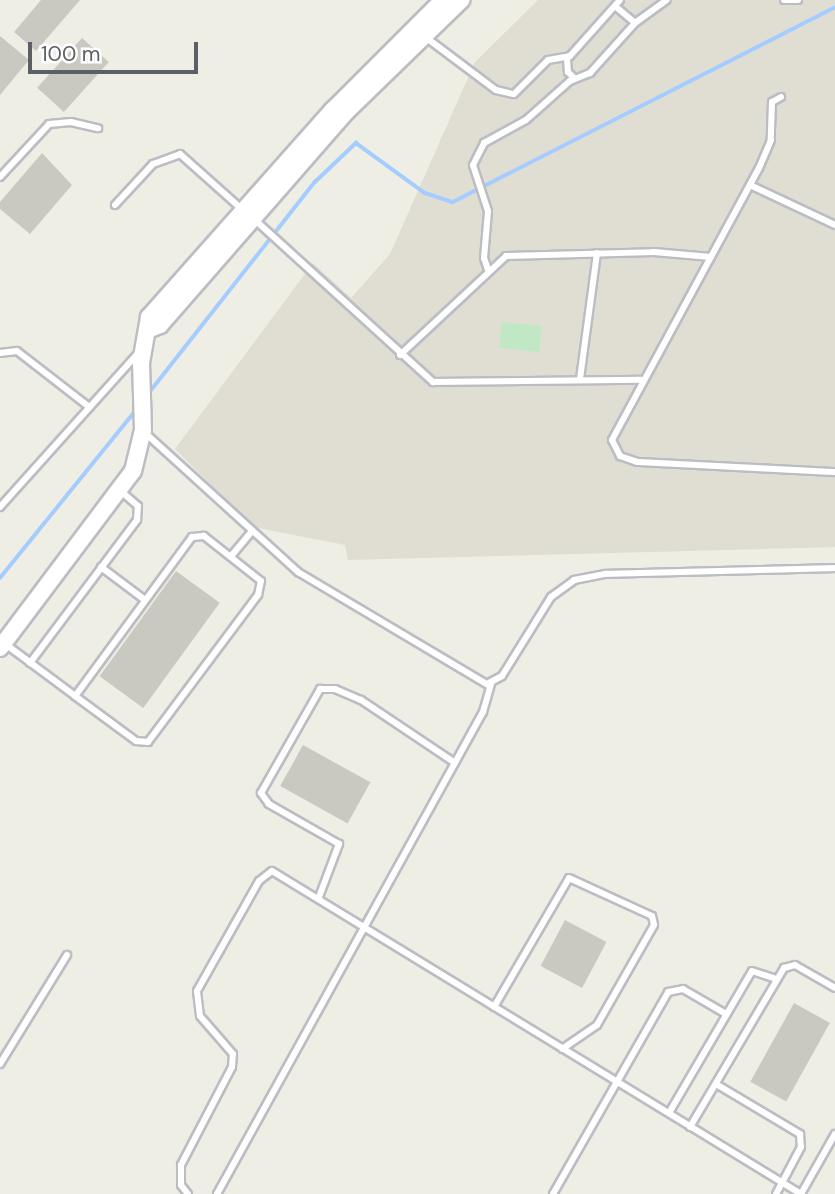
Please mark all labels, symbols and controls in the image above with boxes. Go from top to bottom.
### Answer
scale bar [32,28,201,72]
text: 100 m [41,40,101,68]

